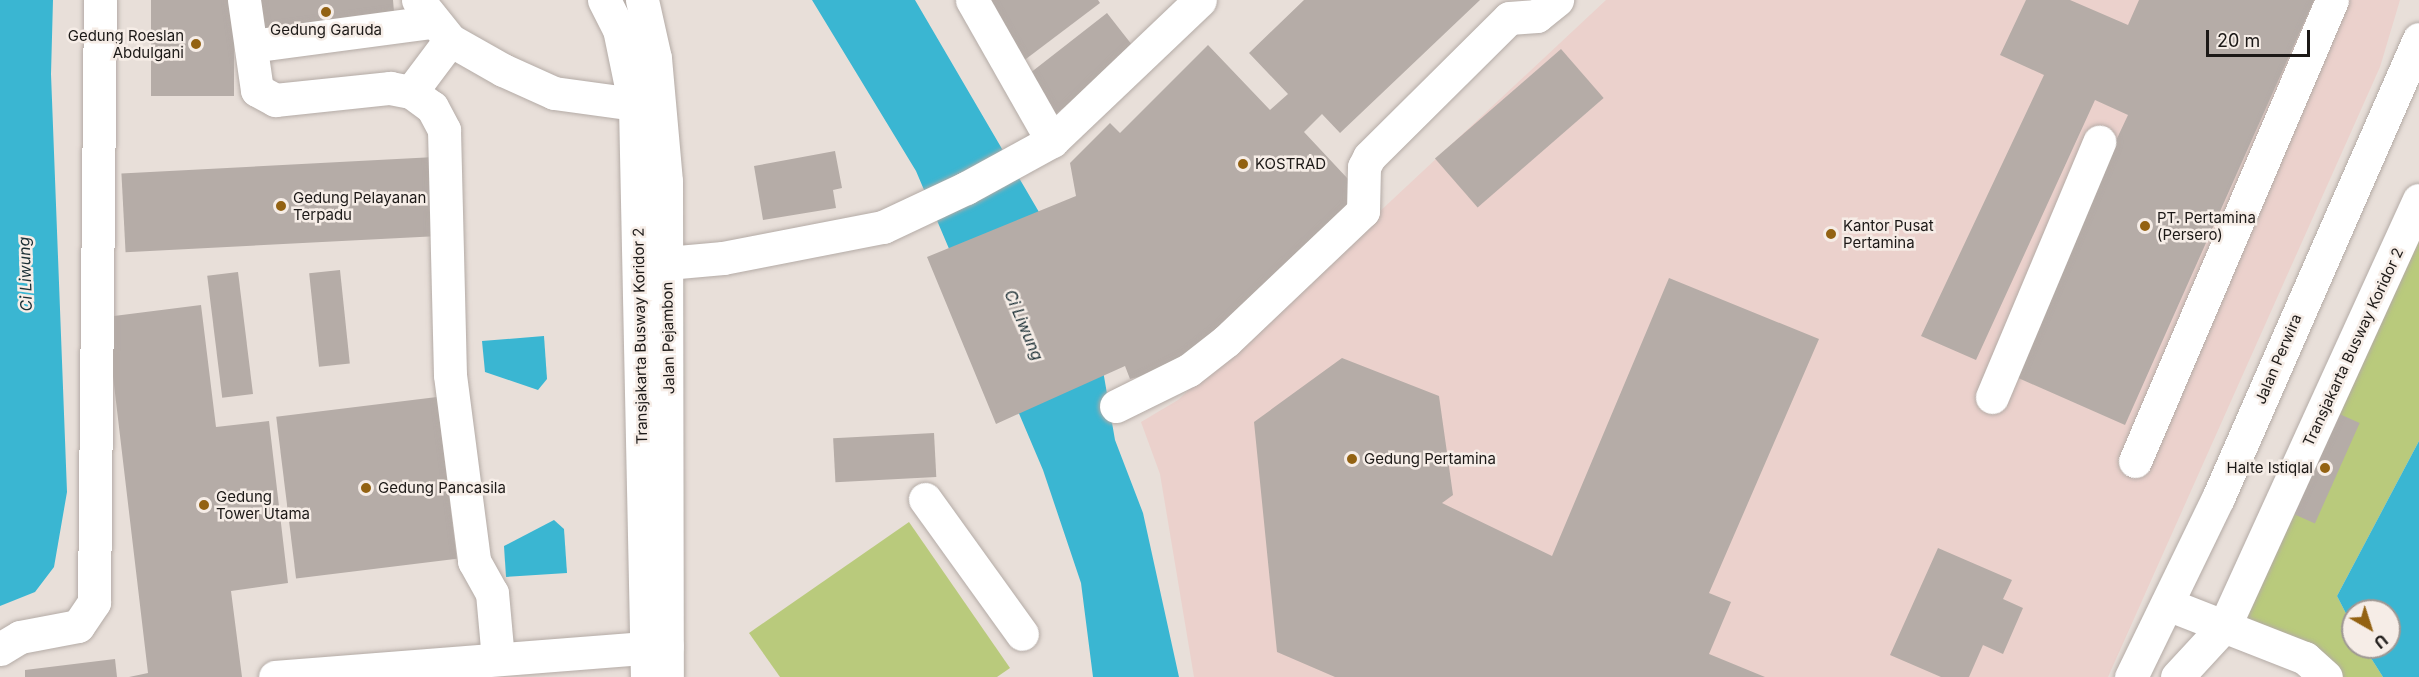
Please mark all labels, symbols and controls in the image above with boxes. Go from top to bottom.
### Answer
marker: Gedung Garuda [319,5,333,19]
scale bar [2209,18,2312,56]
place label: Gedung Garuda [270,21,382,39]
place label: Gedung Roeslan Abdulgani [68,26,184,61]
text: 20 m [2217,30,2260,51]
marker: Gedung Roeslan Abdulgani [189,37,203,51]
place label: KOSTRAD [1255,155,1326,173]
marker: KOSTRAD [1236,157,1250,171]
place label: Gedung Pelayanan Terpadu [293,188,426,223]
marker: Gedung Pelayanan Terpadu [274,199,288,213]
place label: PT. Pertamina (Persero) [2157,208,2256,243]
place label: Kantor Pusat Pertamina [1843,216,1934,251]
marker: PT. Pertamina (Persero) [2138,219,2152,233]
street label: Transjakarta Busway Koridor 2 [629,227,651,445]
marker: Kantor Pusat Pertamina [1824,227,1838,241]
water label: Ci Liwung [14,236,36,312]
street label: Transjakarta Busway Koridor 2 [2299,245,2407,449]
street label: Jalan Pejambon [658,282,678,394]
water label: Ci Liwung [1001,287,1047,363]
street label: Jalan Perwira [2251,311,2305,407]
place label: Gedung Pertamina [1364,450,1496,468]
marker: Gedung Pertamina [1345,452,1359,466]
place label: Halte Istiqlal [2226,459,2313,477]
marker: Halte Istiqlal [2318,461,2332,475]
place label: Gedung Pancasila [378,479,506,497]
marker: Gedung Pancasila [359,481,373,495]
place label: Gedung Tower Utama [216,487,310,522]
marker: Gedung Tower Utama [197,498,211,512]
north arrow [2341,599,2401,659]
text: U [2370,630,2392,653]

